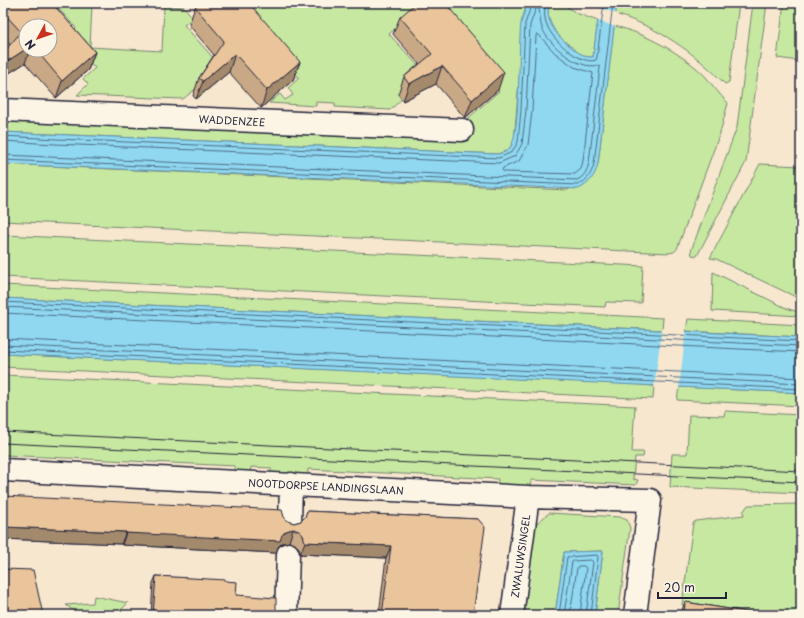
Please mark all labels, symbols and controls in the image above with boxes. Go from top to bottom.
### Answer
north arrow [18,18,58,58]
text: N [20,36,39,54]
street label: WADDENZEE [198,111,266,129]
street label: NOOTDORPSE LANDINGSLAAN [248,474,404,498]
street label: ZWALUWSINGEL [507,513,533,599]
scale bar [658,574,726,600]
text: 20 m [664,578,695,596]

